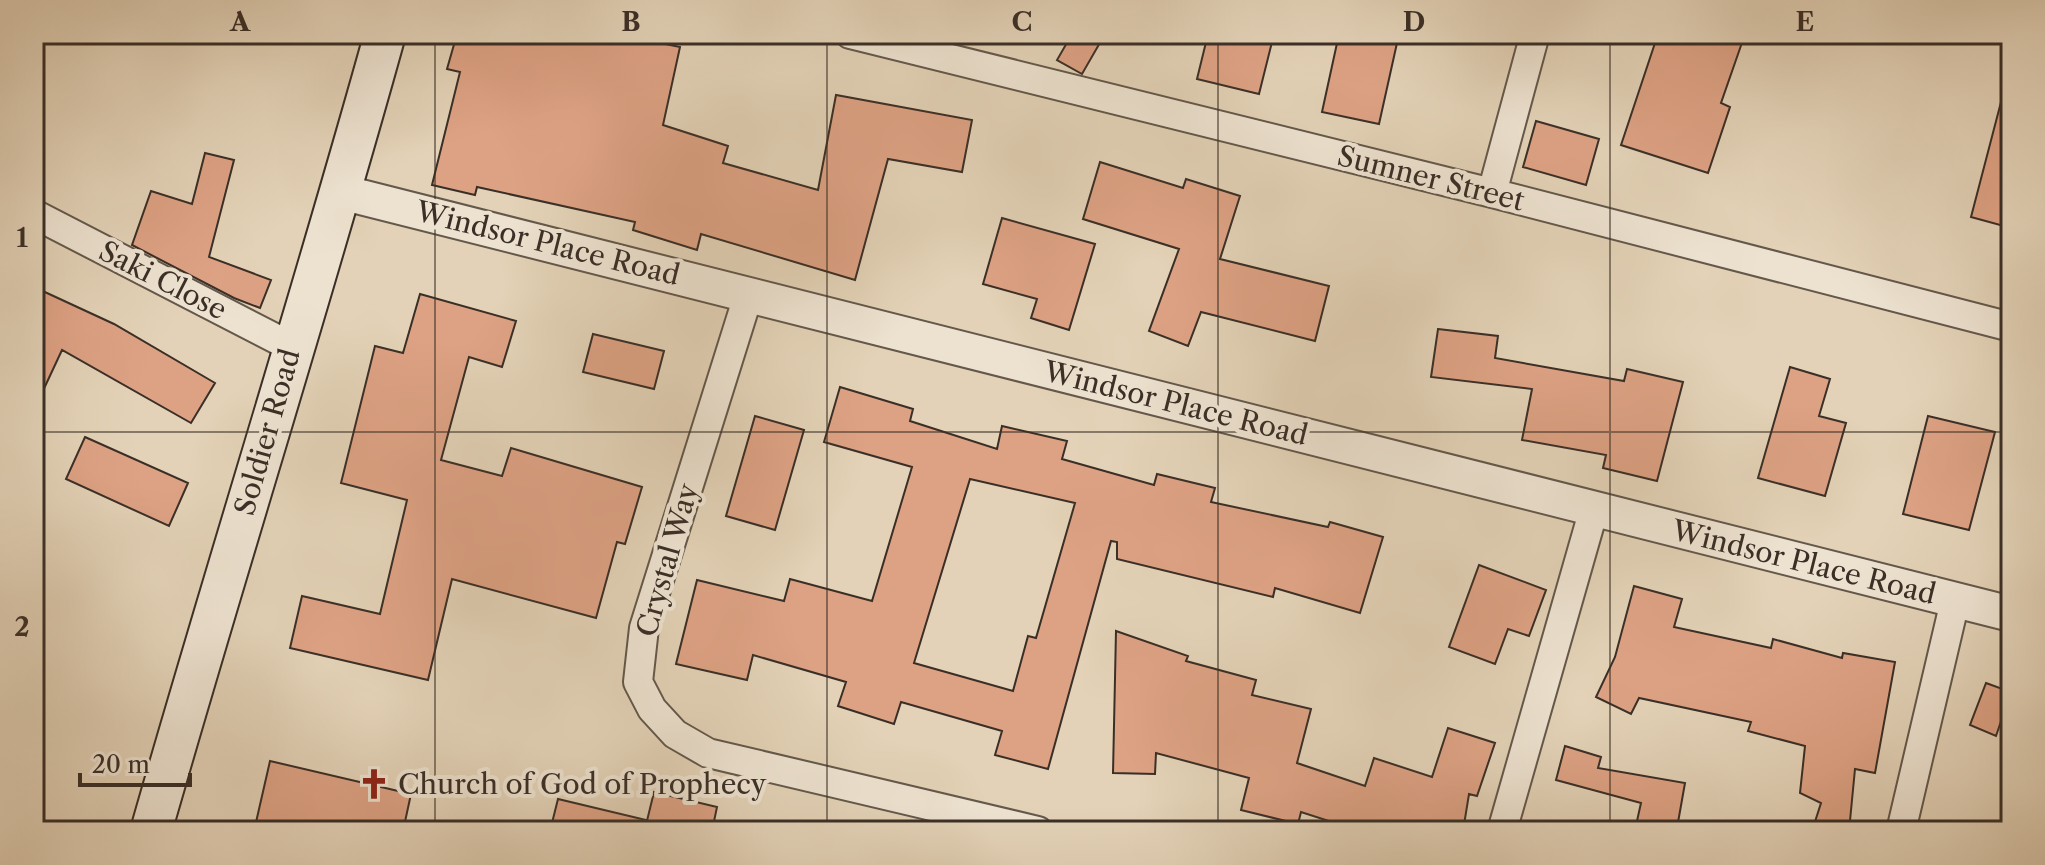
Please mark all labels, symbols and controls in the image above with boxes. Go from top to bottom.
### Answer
text: A [229,6,251,38]
text: B [621,6,641,38]
text: C [1012,6,1032,38]
text: D [1403,6,1425,38]
text: E [1796,6,1814,38]
street label: Sumner Street [1334,138,1528,218]
street label: Windsor Place Road [412,194,683,292]
text: 1 [16,222,28,254]
street label: Saki Close [94,233,232,327]
street label: Soldier Road [227,345,307,519]
street label: Windsor Place Road [1040,354,1311,452]
street label: Crystal Way [629,479,705,640]
street label: Windsor Place Road [1668,513,1939,611]
text: 2 [14,611,30,643]
scale bar [80,737,190,787]
text: 20 m [92,750,150,779]
church icon: Church of God of Prophecy [357,767,391,801]
place label: Church of God of Prophecy [398,767,767,801]

